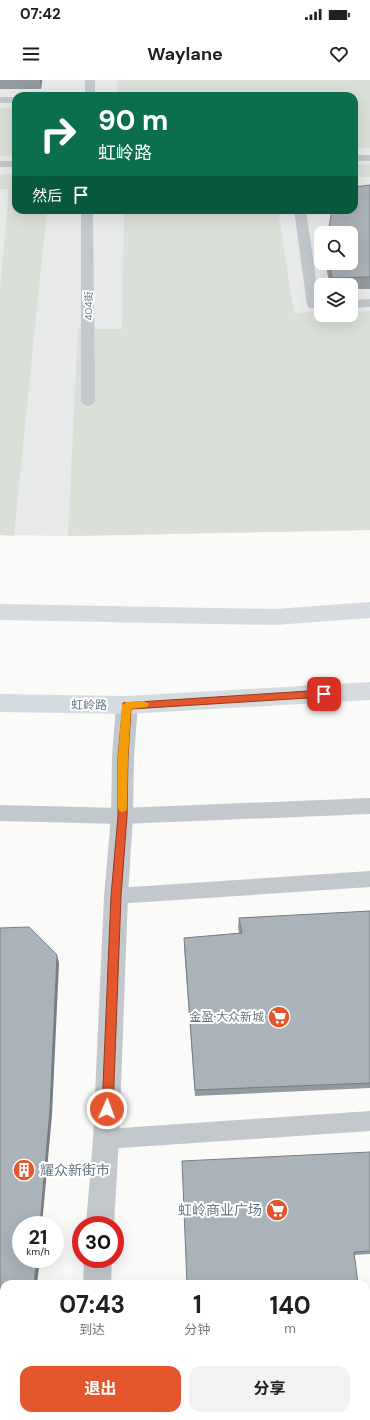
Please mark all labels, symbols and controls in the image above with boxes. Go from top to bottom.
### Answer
text: 07:42 [20,4,61,24]
text: Waylane [147,42,223,66]
icon: menu [20,43,42,65]
icon: heart [328,43,350,65]
text: 90 m [98,102,168,139]
icon: right [32,108,84,160]
text: 虹岭路 [98,141,152,165]
icon: arrive [70,184,92,206]
text: 然后 [32,186,62,206]
map controls [314,226,358,322]
button: search [314,226,358,270]
button: layers [314,278,358,322]
street label: 404街 [82,292,95,320]
pin [307,677,341,711]
icon: arrive [313,683,335,705]
street label: 虹岭路 [71,697,107,713]
supermarket icon: 金盈·大众新城 [266,1004,292,1030]
place label: 金盈·大众新城 [190,1009,264,1025]
position arrow [86,1088,128,1130]
building icon: 耀众新街市 [11,1157,37,1183]
place label: 耀众新街市 [40,1161,110,1179]
supermarket icon: 虹岭商业广场 [264,1197,290,1223]
place label: 虹岭商业广场 [178,1201,262,1219]
speed limit sign: 30 [72,1216,124,1268]
text: 21 [29,1224,47,1250]
text: km/h [26,1245,50,1258]
text: 07:43 [59,1289,125,1320]
text: 1 [193,1289,202,1320]
text: 140 [270,1290,311,1321]
text: m [284,1320,296,1337]
text: 到达 [79,1321,105,1338]
text: 分钟 [184,1321,210,1338]
button: 退出 [20,1366,181,1412]
button: 分享 [189,1366,350,1412]

